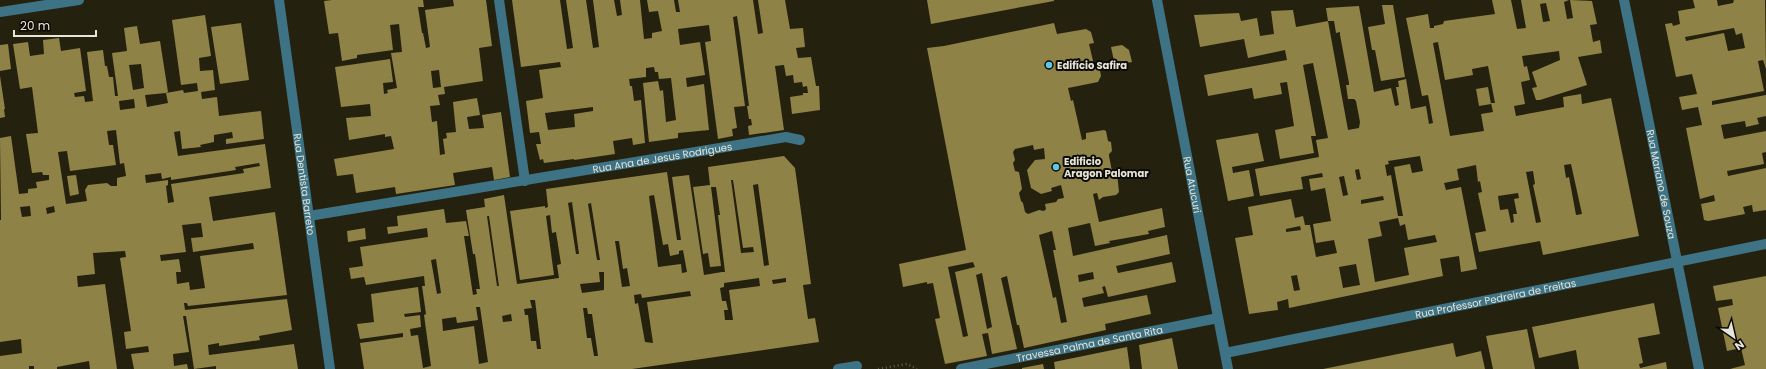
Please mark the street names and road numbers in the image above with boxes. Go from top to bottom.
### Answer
street label: Rua Mariano de Souza [1643,128,1680,240]
street label: Rua Dentista Barreto [290,132,319,236]
street label: Rua Ana de Jesus Rodrigues [591,139,733,176]
street label: Rua Atucuri [1180,155,1205,214]
street label: Rua Professor Pedreira de Freitas [1414,275,1577,322]
street label: Travessa Palma de Santa Rita [1015,322,1164,365]

